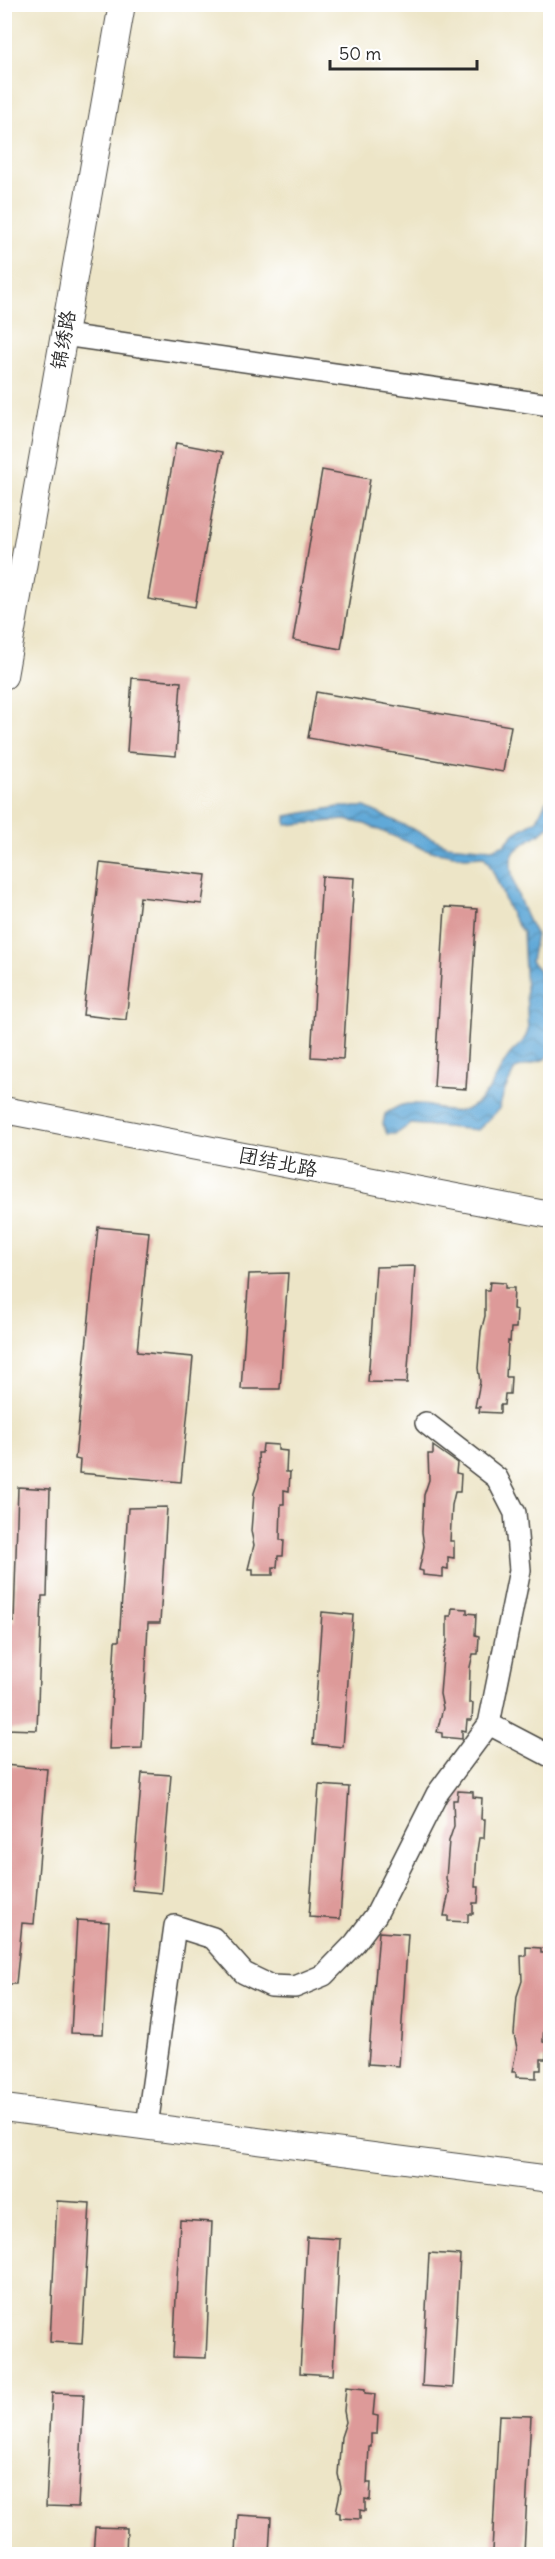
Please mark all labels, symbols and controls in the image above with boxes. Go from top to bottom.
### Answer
scale bar [330,33,477,71]
text: 50 m [339,42,381,65]
street label: 锦绣路 [45,307,80,372]
street label: 团结北路 [236,1142,321,1182]

